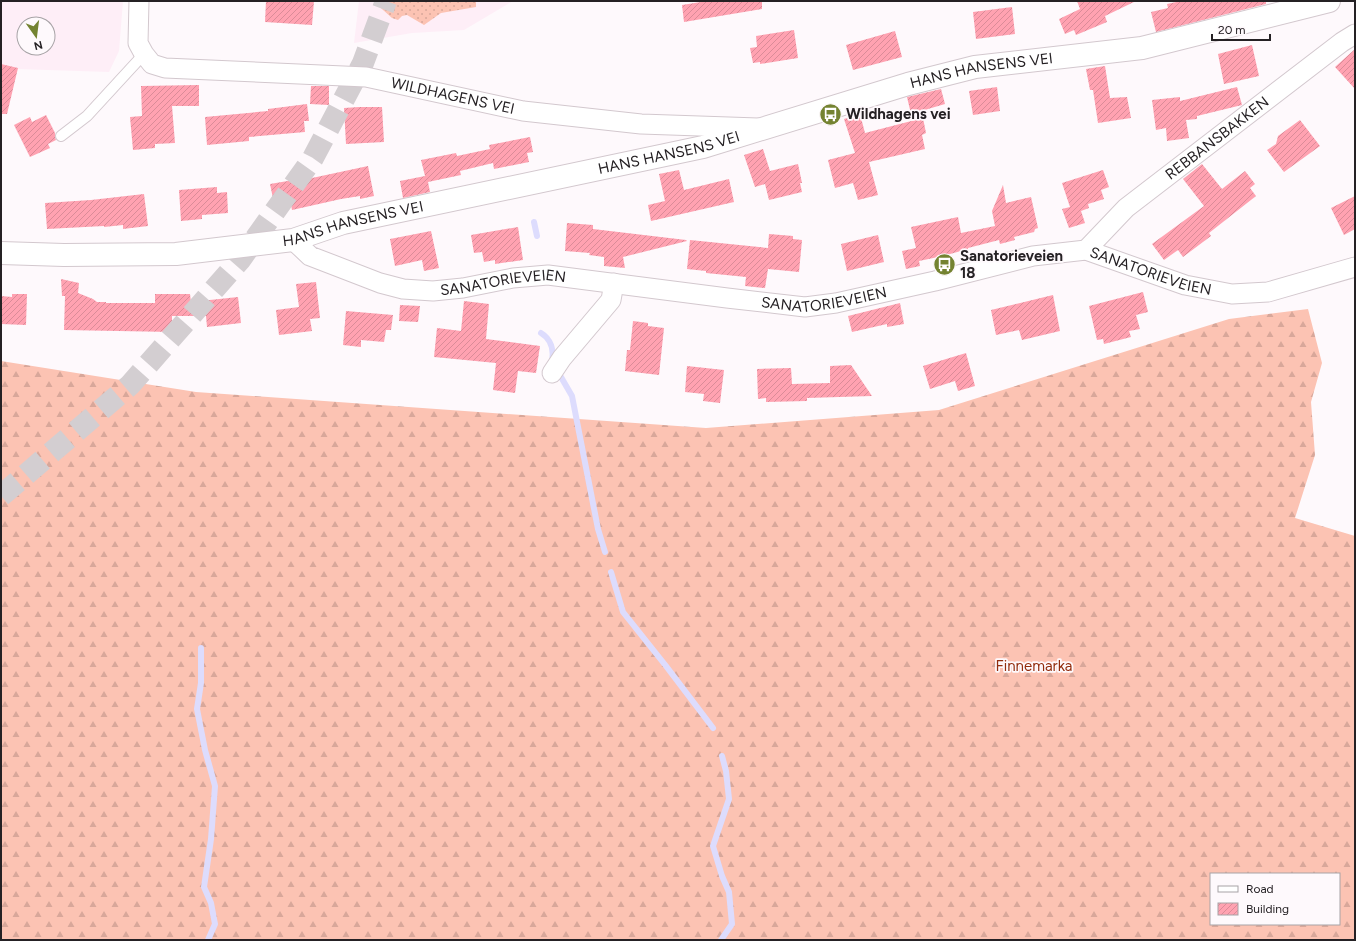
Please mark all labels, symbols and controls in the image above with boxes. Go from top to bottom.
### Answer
north arrow [16,16,56,56]
scale bar [1212,16,1270,42]
text: 20 m [1218,23,1246,37]
text: N [33,38,44,53]
street label: HANS HANSENS VEI [908,49,1054,92]
street label: WILDHAGENS VEI [389,74,516,118]
street label: REBBANSBAKKEN [1162,92,1273,183]
bus stop icon: Wildhagens vei [818,101,844,127]
place label: Wildhagens vei [846,105,951,123]
street label: HANS HANSENS VEI [596,127,742,178]
street label: HANS HANSENS VEI [282,197,425,250]
street label: SANATORIEVEIEN [1088,243,1213,299]
place label: Sanatorieveien 18 [960,247,1063,282]
bus stop icon: Sanatorieveien 18 [931,252,957,278]
street label: SANATORIEVEIEN [439,266,567,299]
street label: SANATORIEVEIEN [760,283,889,316]
park label: Finnemarka [996,657,1072,675]
legend [1210,873,1340,925]
text: Road [1246,882,1274,896]
text: Building [1246,902,1289,916]

